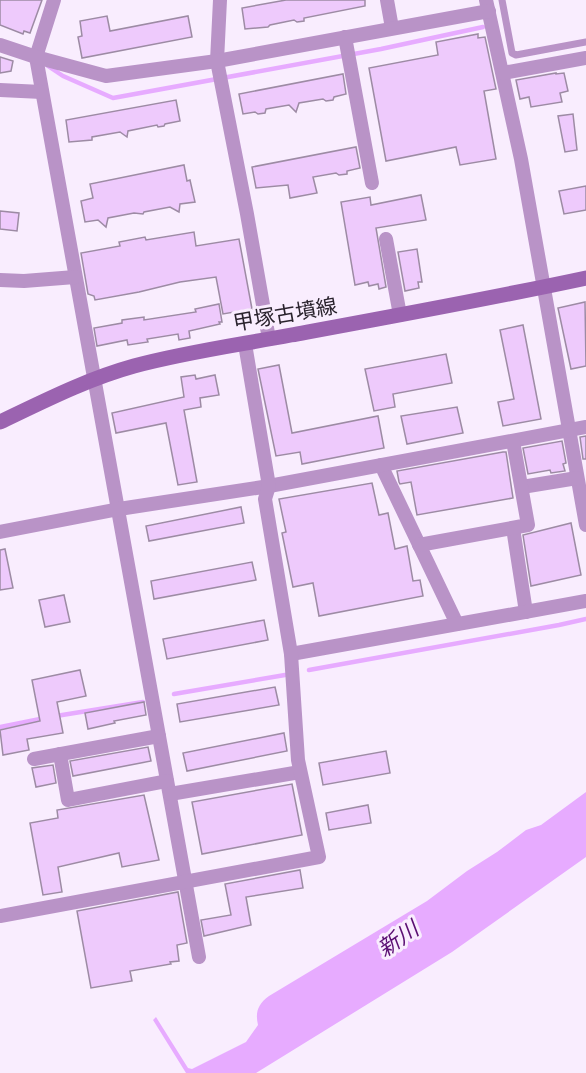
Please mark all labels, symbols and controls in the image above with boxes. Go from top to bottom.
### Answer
street label: 甲塚古墳線 [231,294,339,334]
water label: 新川 [373,915,425,962]

